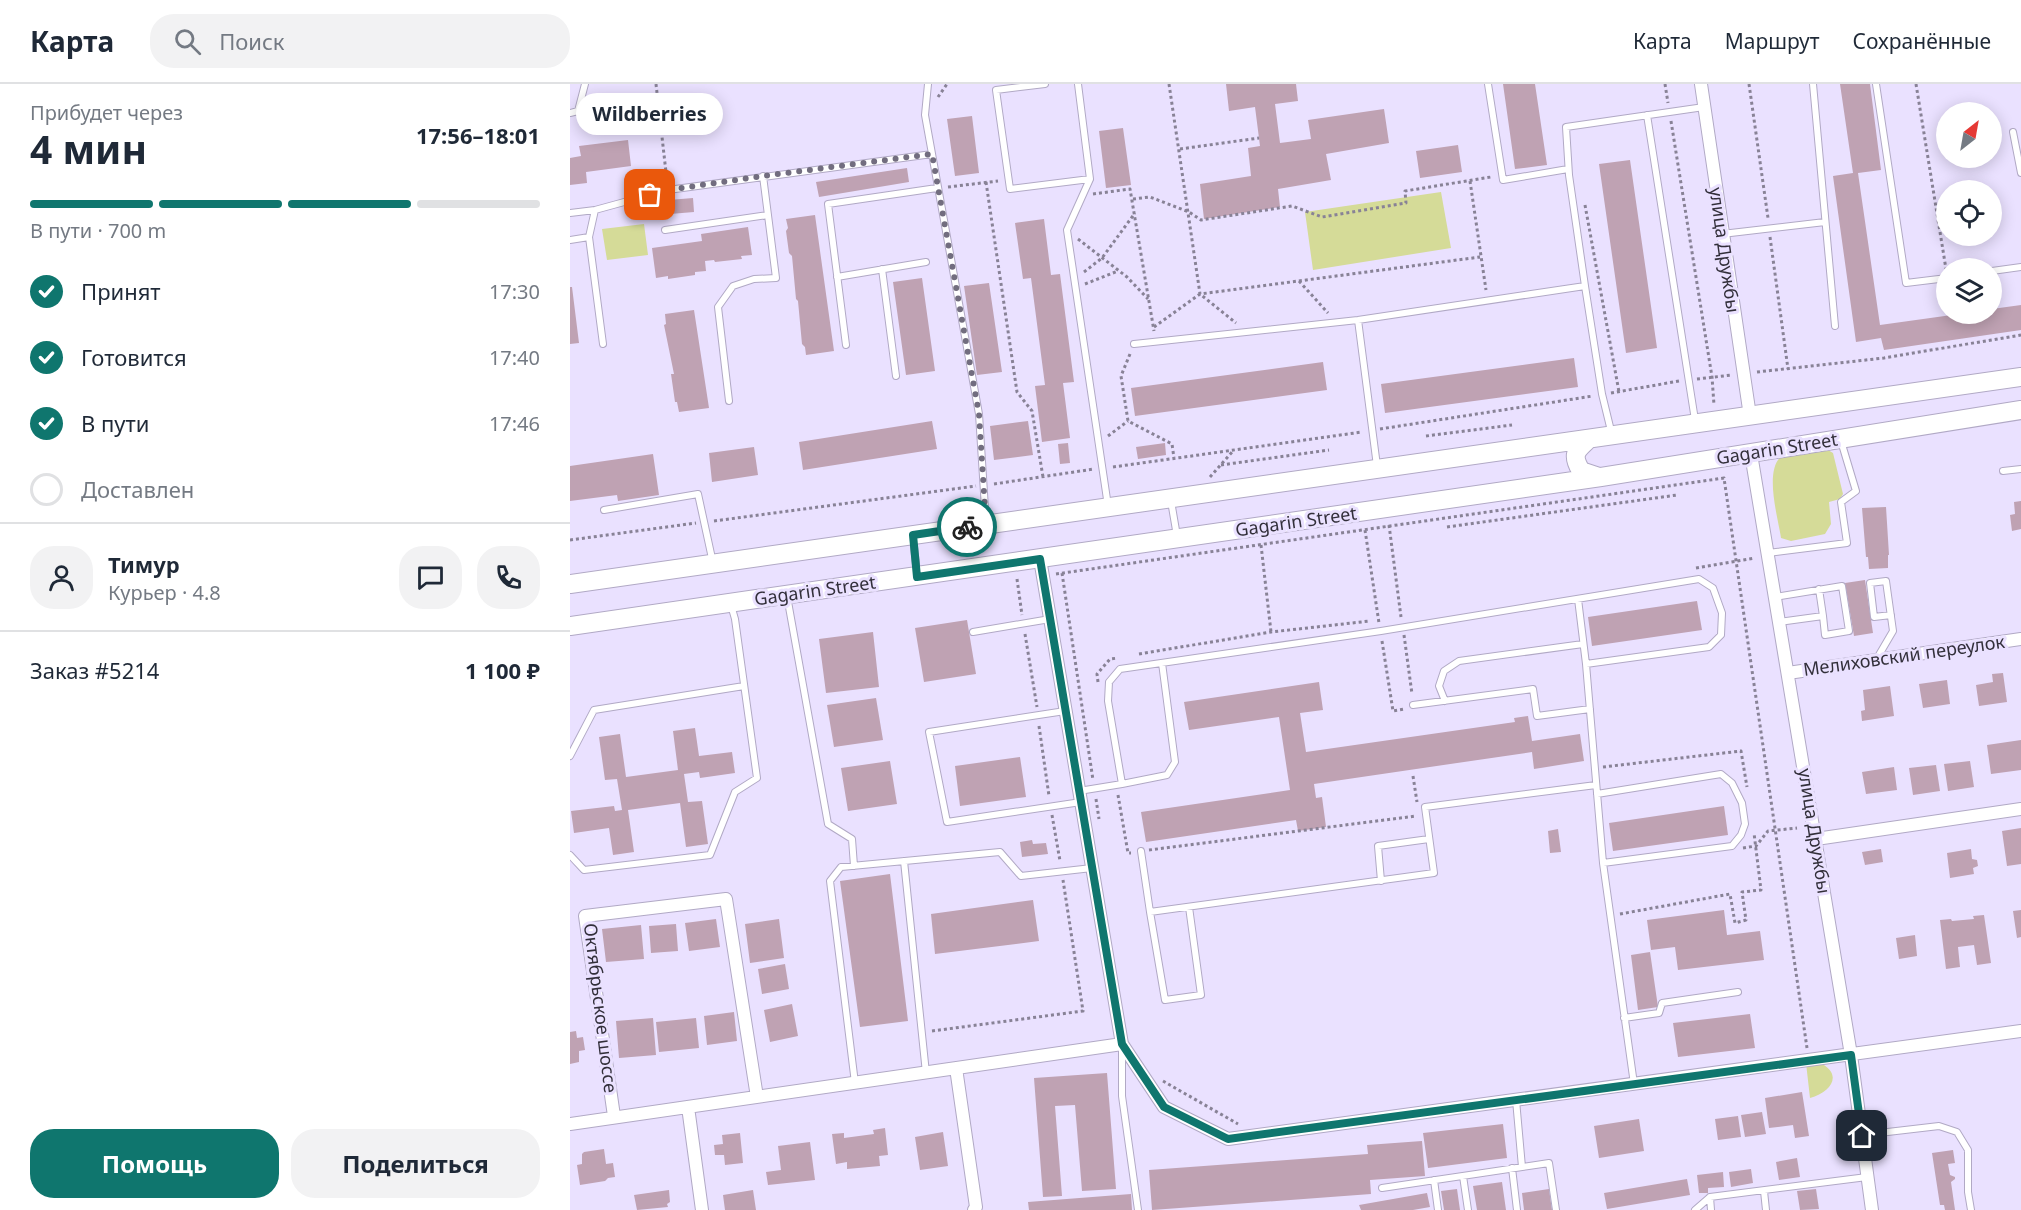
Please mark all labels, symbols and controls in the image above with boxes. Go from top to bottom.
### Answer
search box [150,14,570,68]
text: Карта [30,22,114,60]
icon: search [171,25,204,58]
text: Поиск [219,26,285,56]
text: Карта [1633,27,1692,55]
text: Маршрут [1725,27,1820,55]
text: Сохранённые [1853,27,1991,55]
callout: Wildberries [577,93,724,135]
text: Прибудет через [30,99,183,126]
text: Wildberries [592,100,707,127]
north arrow [1936,102,2002,168]
map controls [1936,102,2002,324]
text: 17:56–18:01 [416,120,540,150]
text: 4 мин [30,122,147,175]
pin [624,169,675,220]
icon: bag [633,178,666,211]
button: locate [1936,180,2002,246]
street label: улица Дружбы [1704,186,1746,314]
text: В пути · 700 m [30,217,166,244]
button: layers [1936,258,2002,324]
icon: check [30,275,63,308]
text: Принят [81,276,161,306]
text: 17:30 [489,278,540,305]
icon: check [30,341,63,374]
text: Готовится [81,342,187,372]
text: 17:40 [489,344,540,371]
icon: check [30,407,63,440]
text: В пути [81,408,149,438]
text: 17:46 [489,410,540,437]
street label: Gagarin Street [1714,426,1840,469]
text: Доставлен [81,474,194,504]
courier [937,497,997,557]
street label: Gagarin Street [1234,501,1359,541]
icon: bike [951,511,984,544]
button: person [30,546,93,609]
button: chat [399,546,462,609]
button: phone [477,546,540,609]
text: Тимур [108,549,180,579]
street label: Gagarin Street [753,570,878,610]
text: Курьер · 4.8 [108,579,221,606]
street label: Мелиховский переулок [1801,629,2007,681]
text: Заказ #5214 [30,655,159,685]
text: 1 100 ₽ [465,655,540,685]
street label: улица Дружбы [1793,767,1837,895]
street label: Октябрьское шоссе [579,922,623,1094]
pin [1836,1110,1887,1161]
icon: home [1845,1119,1878,1152]
button: Помощь [30,1129,279,1198]
button: Поделиться [291,1129,540,1198]

